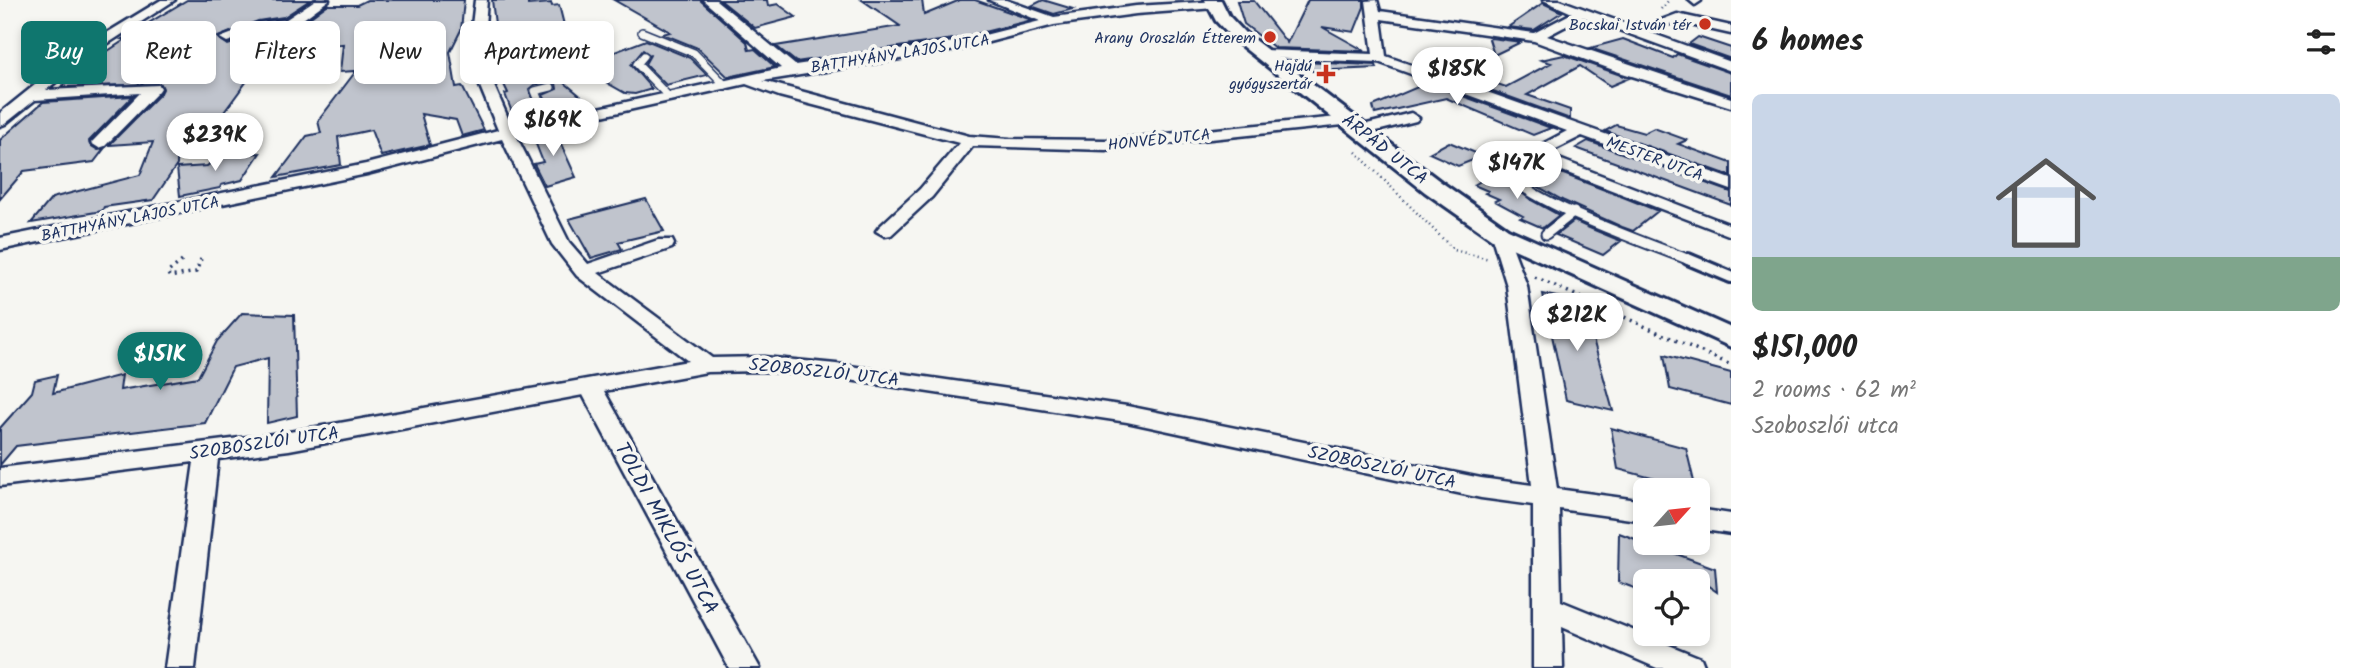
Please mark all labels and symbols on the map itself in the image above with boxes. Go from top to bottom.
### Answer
place label: Bocskai István tér [1569,13,1693,38]
marker: Bocskai István tér [1697,16,1713,32]
place label: Arany Oroszlán Étterem [1094,26,1256,51]
street label: BATTHYÁNY LAJOS UTCA [809,28,992,81]
marker: Arany Oroszlán Étterem [1262,29,1278,45]
pin: $185K [1408,48,1506,107]
place label: Hajdú gyógyszertár [1228,54,1314,97]
marker: Hajdú gyógyszertár [1318,66,1334,82]
pin: $169K [504,99,602,158]
street label: ÁRPÁD UTCA [1335,107,1434,193]
pin: $239K [166,114,264,173]
street label: HONVÉD UTCA [1106,123,1212,158]
street label: MESTER UTCA [1602,130,1707,189]
pin: $147K [1468,142,1566,201]
street label: BATTHYÁNY LAJOS UTCA [39,190,222,249]
pin: $212K [1528,294,1626,353]
pin: $151K [111,332,209,392]
street label: SZOBOSZLÓI UTCA [747,351,900,396]
street label: SZOBOSZLÓI UTCA [188,420,341,469]
street label: TOLDI MIKLÓS UTCA [605,437,727,621]
street label: SZOBOSZLÓI UTCA [1305,439,1458,498]
north arrow [1633,478,1710,555]

